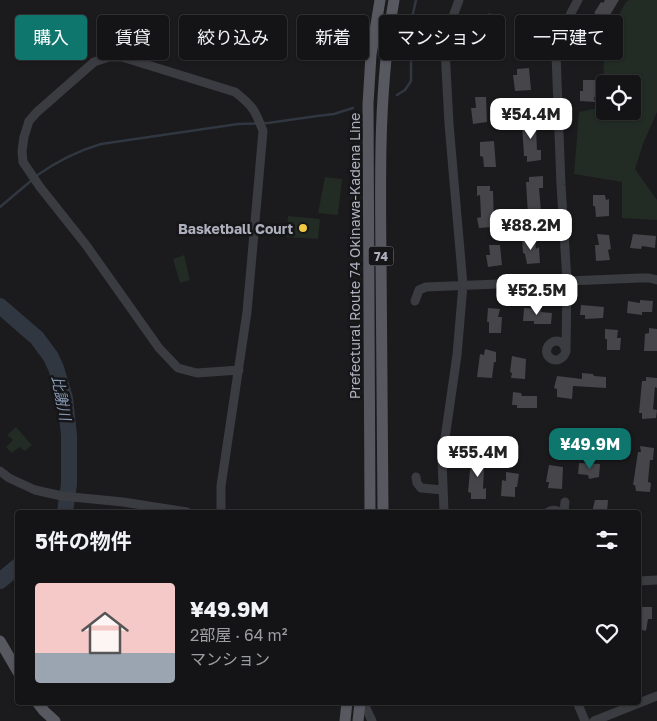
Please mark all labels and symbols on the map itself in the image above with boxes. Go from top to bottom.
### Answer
pin: ¥54.4M [490,98,572,140]
street label: Prefectural Route 74 Okinawa-Kadena Line [346,113,363,399]
pin: ¥88.2M [490,208,572,251]
place label: Basketball Court [178,220,293,237]
marker: Basketball Court [297,222,309,234]
road number: 74 [368,247,394,266]
pin: ¥52.5M [496,274,578,316]
water label: 比謝川 [49,374,76,424]
pin: ¥49.9M [549,428,631,470]
pin: ¥55.4M [437,436,519,478]

